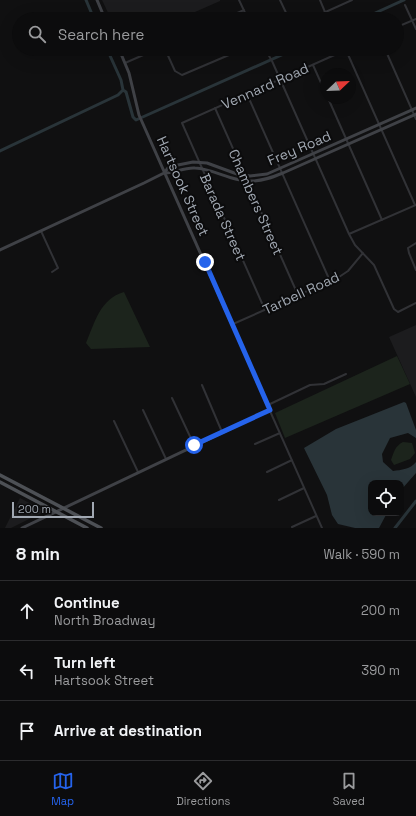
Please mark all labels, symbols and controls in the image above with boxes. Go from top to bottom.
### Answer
search box [12,12,404,56]
icon: search [26,23,48,45]
text: Search here [58,25,144,44]
street label: Vennard Road [219,59,311,113]
north arrow [320,68,356,104]
street label: Frey Road [264,127,334,169]
street label: Hartsook Street [153,133,213,239]
street label: Chambers Street [225,146,287,258]
street label: Barada Street [196,171,250,263]
route end [196,253,214,271]
street label: Tarbell Road [260,267,342,319]
route start [185,436,203,454]
map controls [368,480,404,516]
button: locate [368,480,404,516]
scale bar [12,500,94,519]
text: 200 m [18,502,51,516]
text: 8 min [16,543,60,565]
text: Walk · 590 m [323,546,400,563]
text: Continue [54,593,120,612]
icon: ahead [16,600,38,622]
text: 200 m [361,602,400,619]
text: North Broadway [54,612,155,629]
text: Turn left [54,653,116,672]
icon: left [16,660,38,682]
text: 390 m [361,662,400,679]
text: Hartsook Street [54,672,154,689]
icon: arrive [16,720,38,742]
text: Arrive at destination [54,721,202,740]
tab: Map [51,770,74,808]
tab: Directions [176,770,230,808]
tab: Saved [333,770,365,808]

